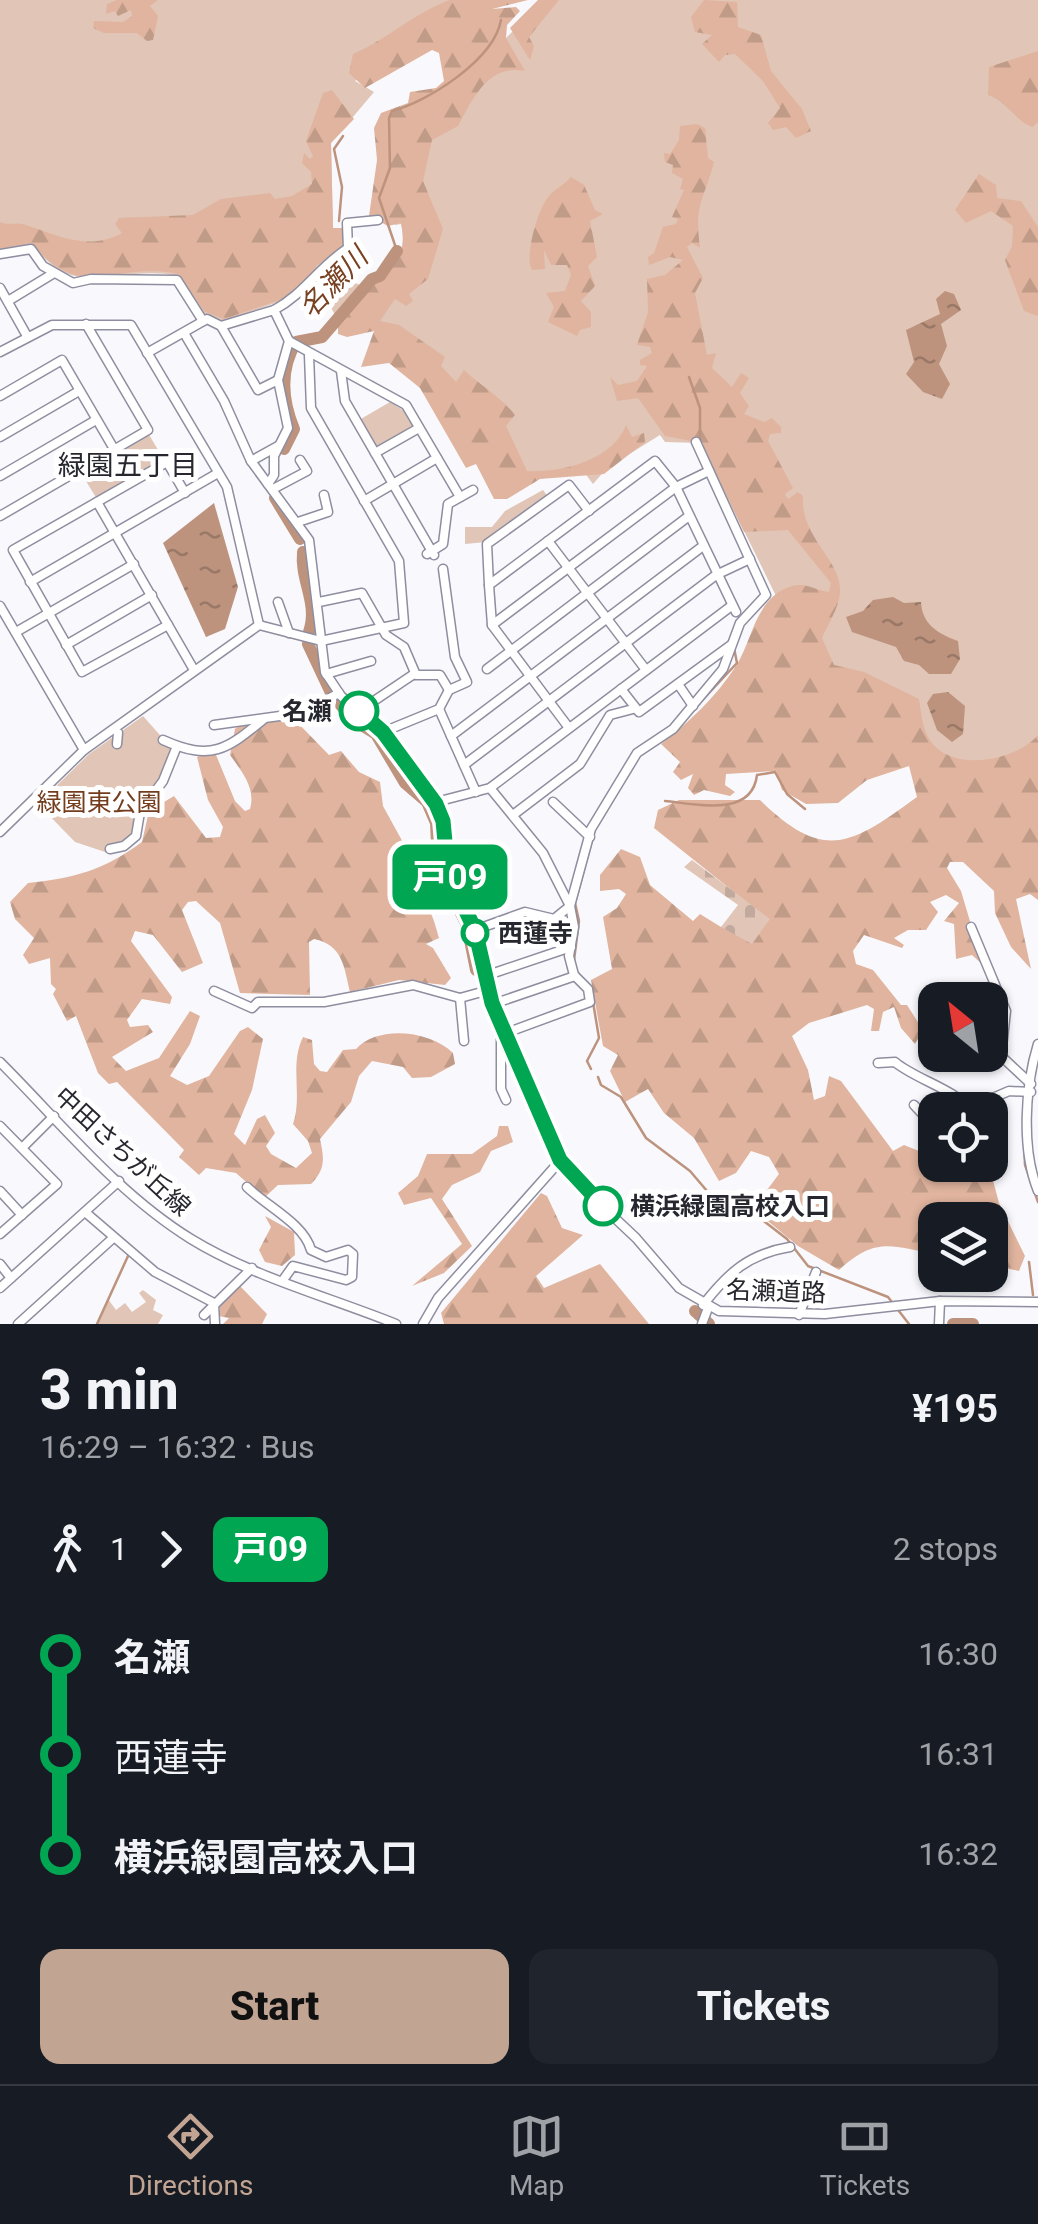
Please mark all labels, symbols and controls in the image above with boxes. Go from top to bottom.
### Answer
water label: 名瀬川 [292,239,376,324]
district label: 緑園五丁目 [58,449,198,482]
marker: 名瀬 [340,692,378,730]
place label: 名瀬 [282,697,332,726]
park label: 緑園東公園 [36,788,162,817]
line badge: 戸09 [392,844,508,910]
text: 戸09 [412,857,488,898]
place label: 西蓮寺 [498,919,573,948]
marker: 西蓮寺 [462,920,488,946]
north arrow [918,982,1008,1072]
map controls [918,982,1008,1292]
street label: 中田さちが丘線 [49,1081,197,1222]
button: locate [918,1092,1008,1182]
marker: 横浜緑園高校入口 [584,1187,622,1225]
place label: 横浜緑園高校入口 [630,1192,830,1221]
button: layers [918,1202,1008,1292]
street label: 名瀬道路 [725,1275,826,1308]
text: 3 min [40,1358,179,1422]
text: ¥195 [912,1387,998,1431]
text: 16:29 – 16:32 · Bus [40,1428,315,1466]
icon: walk [40,1522,95,1577]
icon: forward [143,1522,198,1577]
text: 戸09 [233,1529,308,1570]
text: 1 [110,1530,128,1568]
text: 2 stops [893,1530,998,1568]
text: 16:30 [918,1635,998,1673]
text: 名瀬 [114,1636,190,1680]
text: 16:31 [918,1735,998,1773]
text: 西蓮寺 [114,1736,228,1780]
text: 16:32 [918,1835,998,1873]
text: 横浜緑園高校入口 [114,1836,418,1880]
button: Start [40,1949,509,2064]
button: Tickets [529,1949,998,2064]
tab: Directions [128,2109,253,2202]
tab: Map [509,2109,564,2202]
tab: Tickets [820,2109,910,2202]

